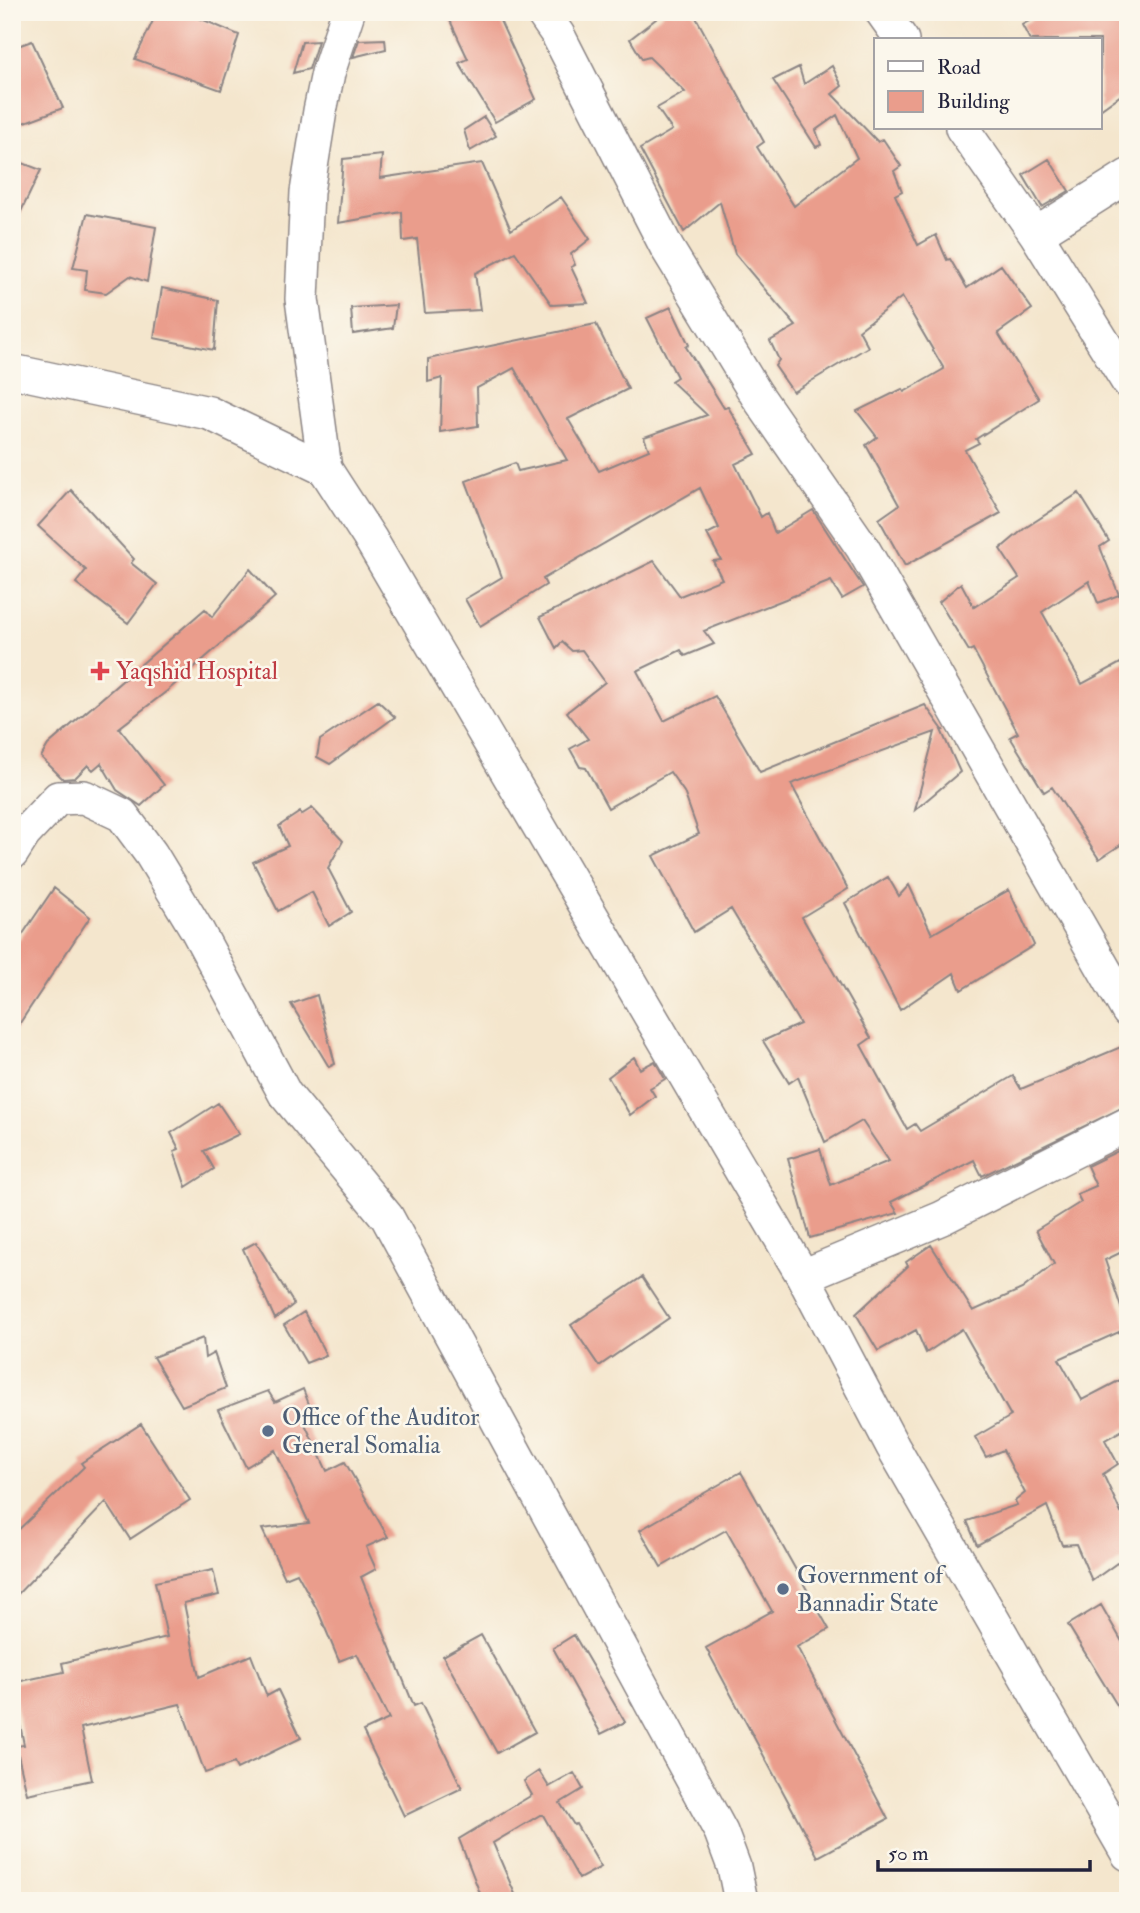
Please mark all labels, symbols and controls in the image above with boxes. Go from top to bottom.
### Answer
legend [874,38,1102,130]
text: Road [937,54,982,81]
text: Building [937,88,1010,115]
place label: Yaqshid Hospital [116,656,278,687]
marker: Yaqshid Hospital [90,661,110,681]
place label: Office of the Auditor General Somalia [282,1402,479,1461]
marker: Office of the Auditor General Somalia [260,1423,276,1439]
place label: Government of Bannadir State [797,1560,946,1619]
marker: Government of Bannadir State [775,1581,791,1597]
scale bar [878,1829,1089,1873]
text: 50 m [888,1840,929,1867]

